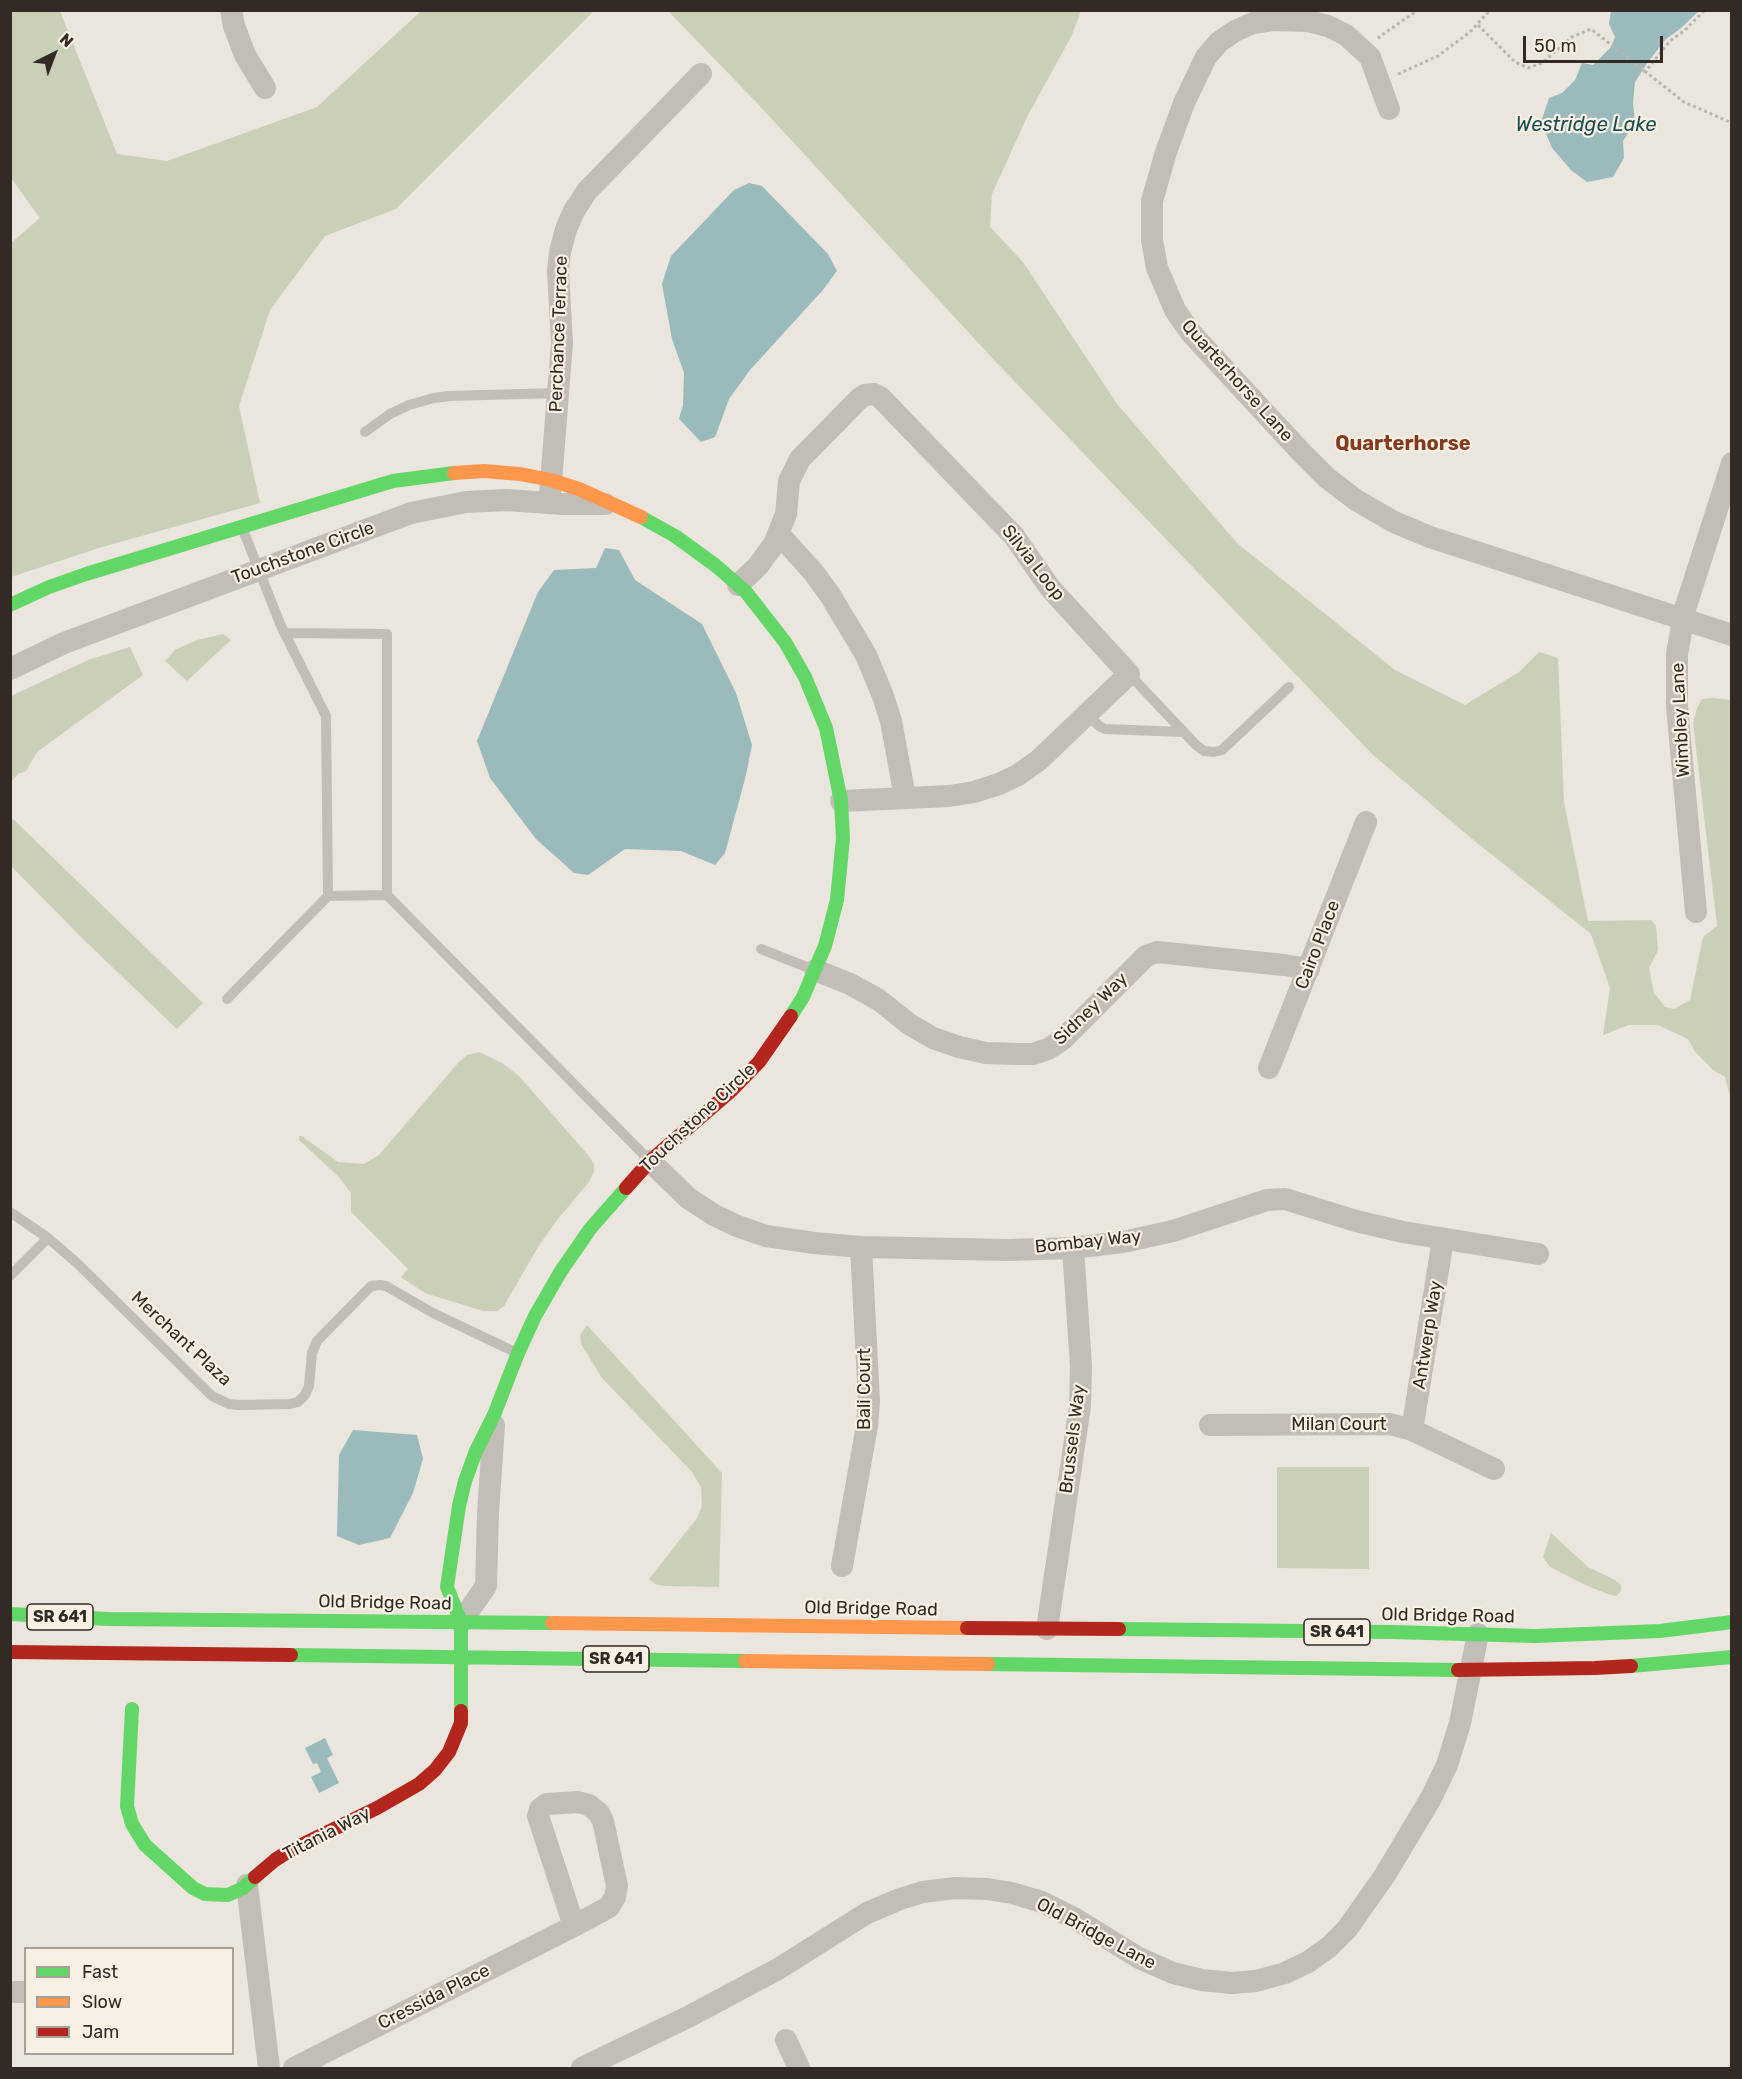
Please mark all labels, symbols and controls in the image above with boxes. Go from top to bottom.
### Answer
north arrow [24,24,84,84]
scale bar [1526,24,1666,62]
text: N [56,29,77,51]
text: 50 m [1534,35,1577,57]
water label: Westridge Lake [1516,113,1656,137]
street label: Perchance Terrace [545,255,573,413]
street label: Quarterhorse Lane [1177,316,1297,446]
district label: Quarterhorse [1335,432,1471,456]
street label: Touchstone Circle [229,517,377,589]
street label: Silvia Loop [997,521,1069,605]
street label: Wimbley Lane [1667,662,1695,778]
street label: Cairo Place [1291,897,1345,993]
street label: Sidney Way [1049,968,1133,1050]
street label: Touchstone Circle [636,1059,760,1177]
street label: Bombay Way [1034,1226,1142,1258]
street label: Antwerp Way [1409,1279,1447,1391]
street label: Merchant Plaza [126,1287,236,1391]
street label: Bali Court [854,1348,876,1430]
street label: Brussels Way [1056,1383,1090,1495]
street label: Milan Court [1291,1414,1387,1436]
street label: Old Bridge Road [318,1591,452,1615]
street label: Old Bridge Road [804,1597,938,1621]
road number: SR 641 [27,1604,93,1630]
street label: Old Bridge Road [1381,1604,1515,1628]
road number: SR 641 [1304,1619,1370,1645]
road number: SR 641 [583,1646,649,1672]
street label: Titania Way [280,1803,374,1865]
street label: Old Bridge Lane [1033,1894,1159,1974]
legend [24,1947,234,2055]
street label: Cressida Place [375,1960,493,2034]
text: Fast [82,1961,118,1983]
text: Slow [82,1991,122,2013]
text: Jam [82,2021,119,2043]

